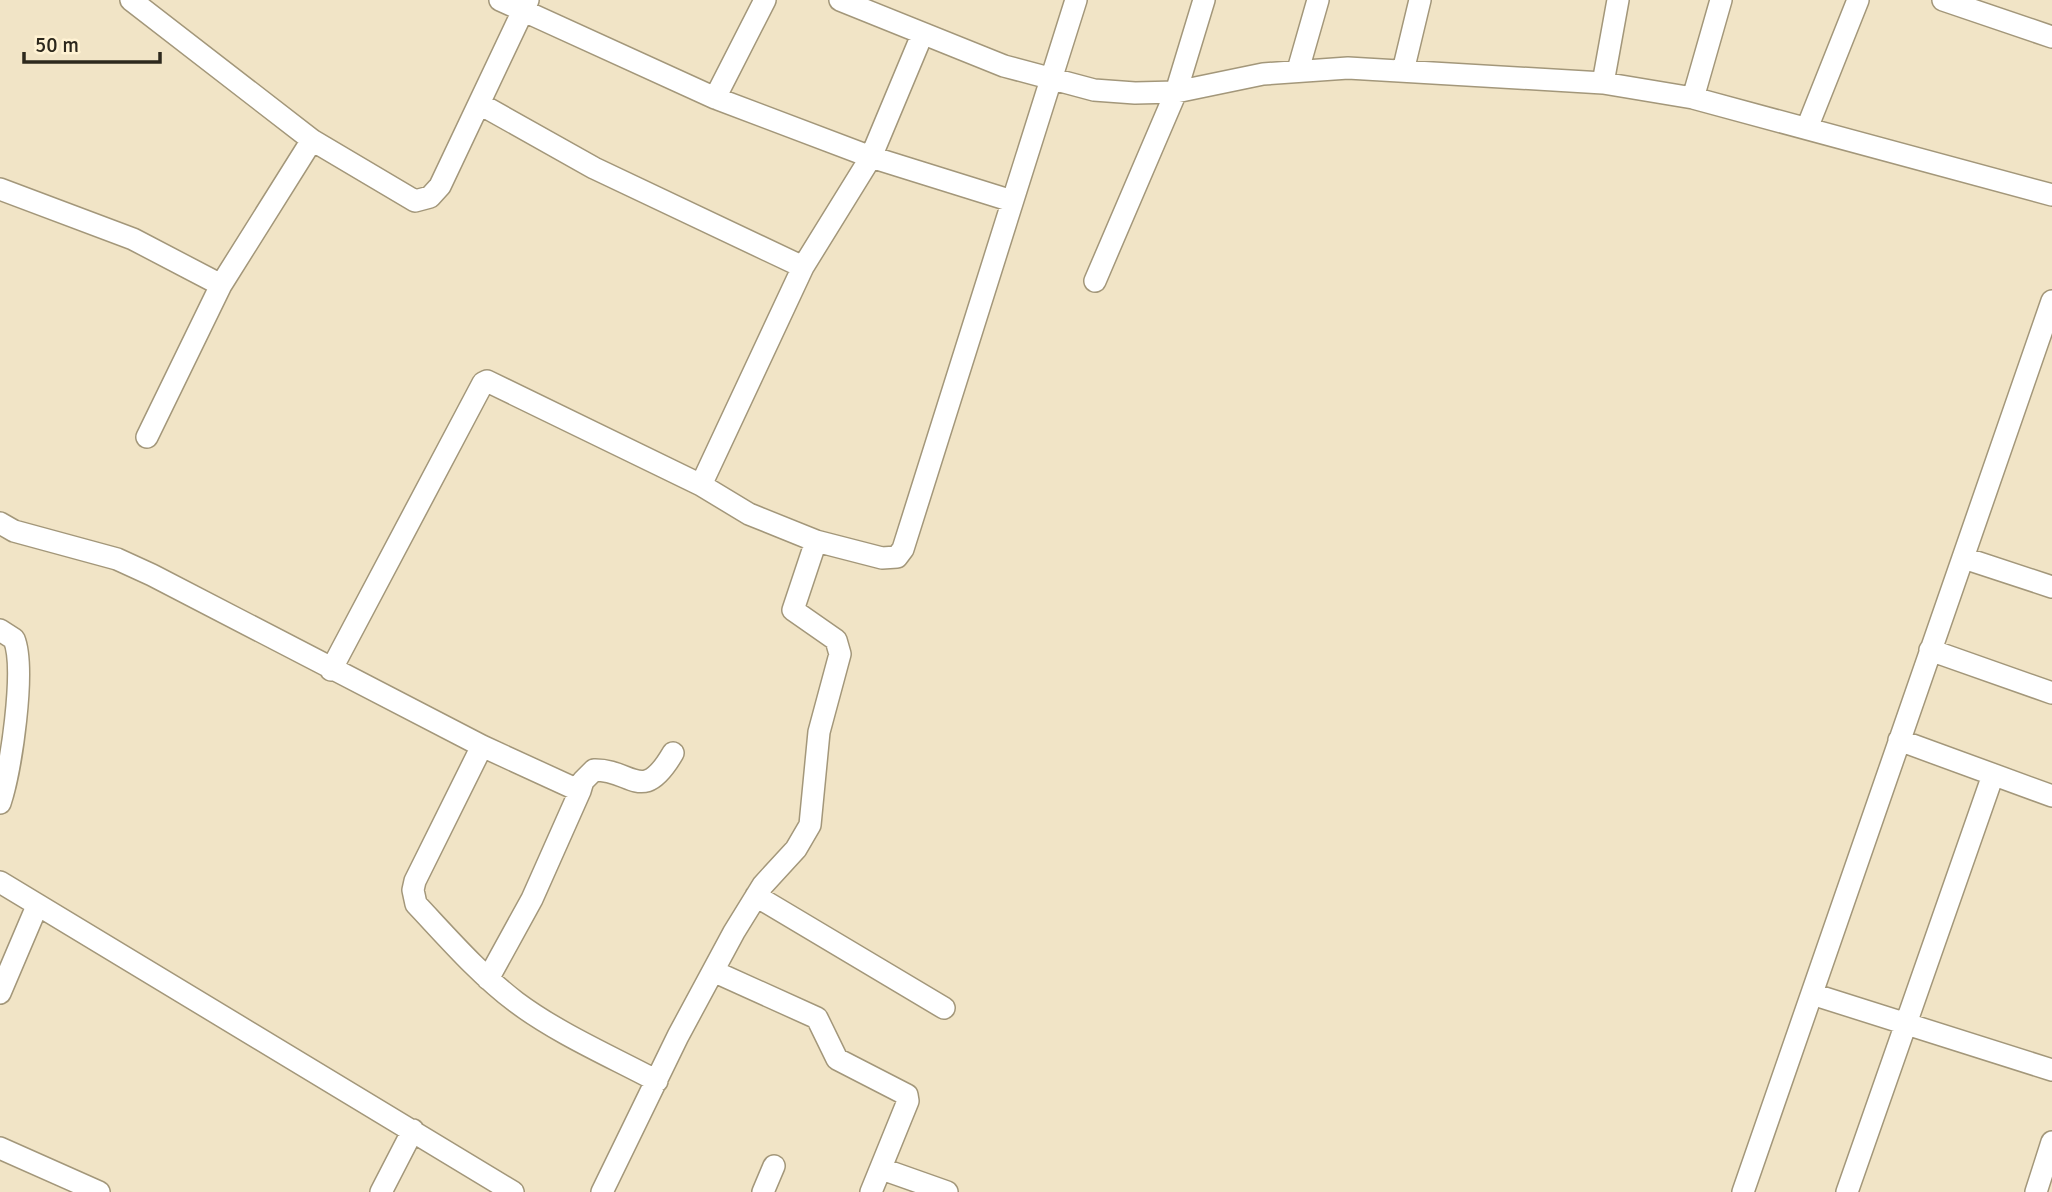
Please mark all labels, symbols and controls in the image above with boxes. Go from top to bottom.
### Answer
scale bar [24,21,161,65]
text: 50 m [35,32,79,58]

